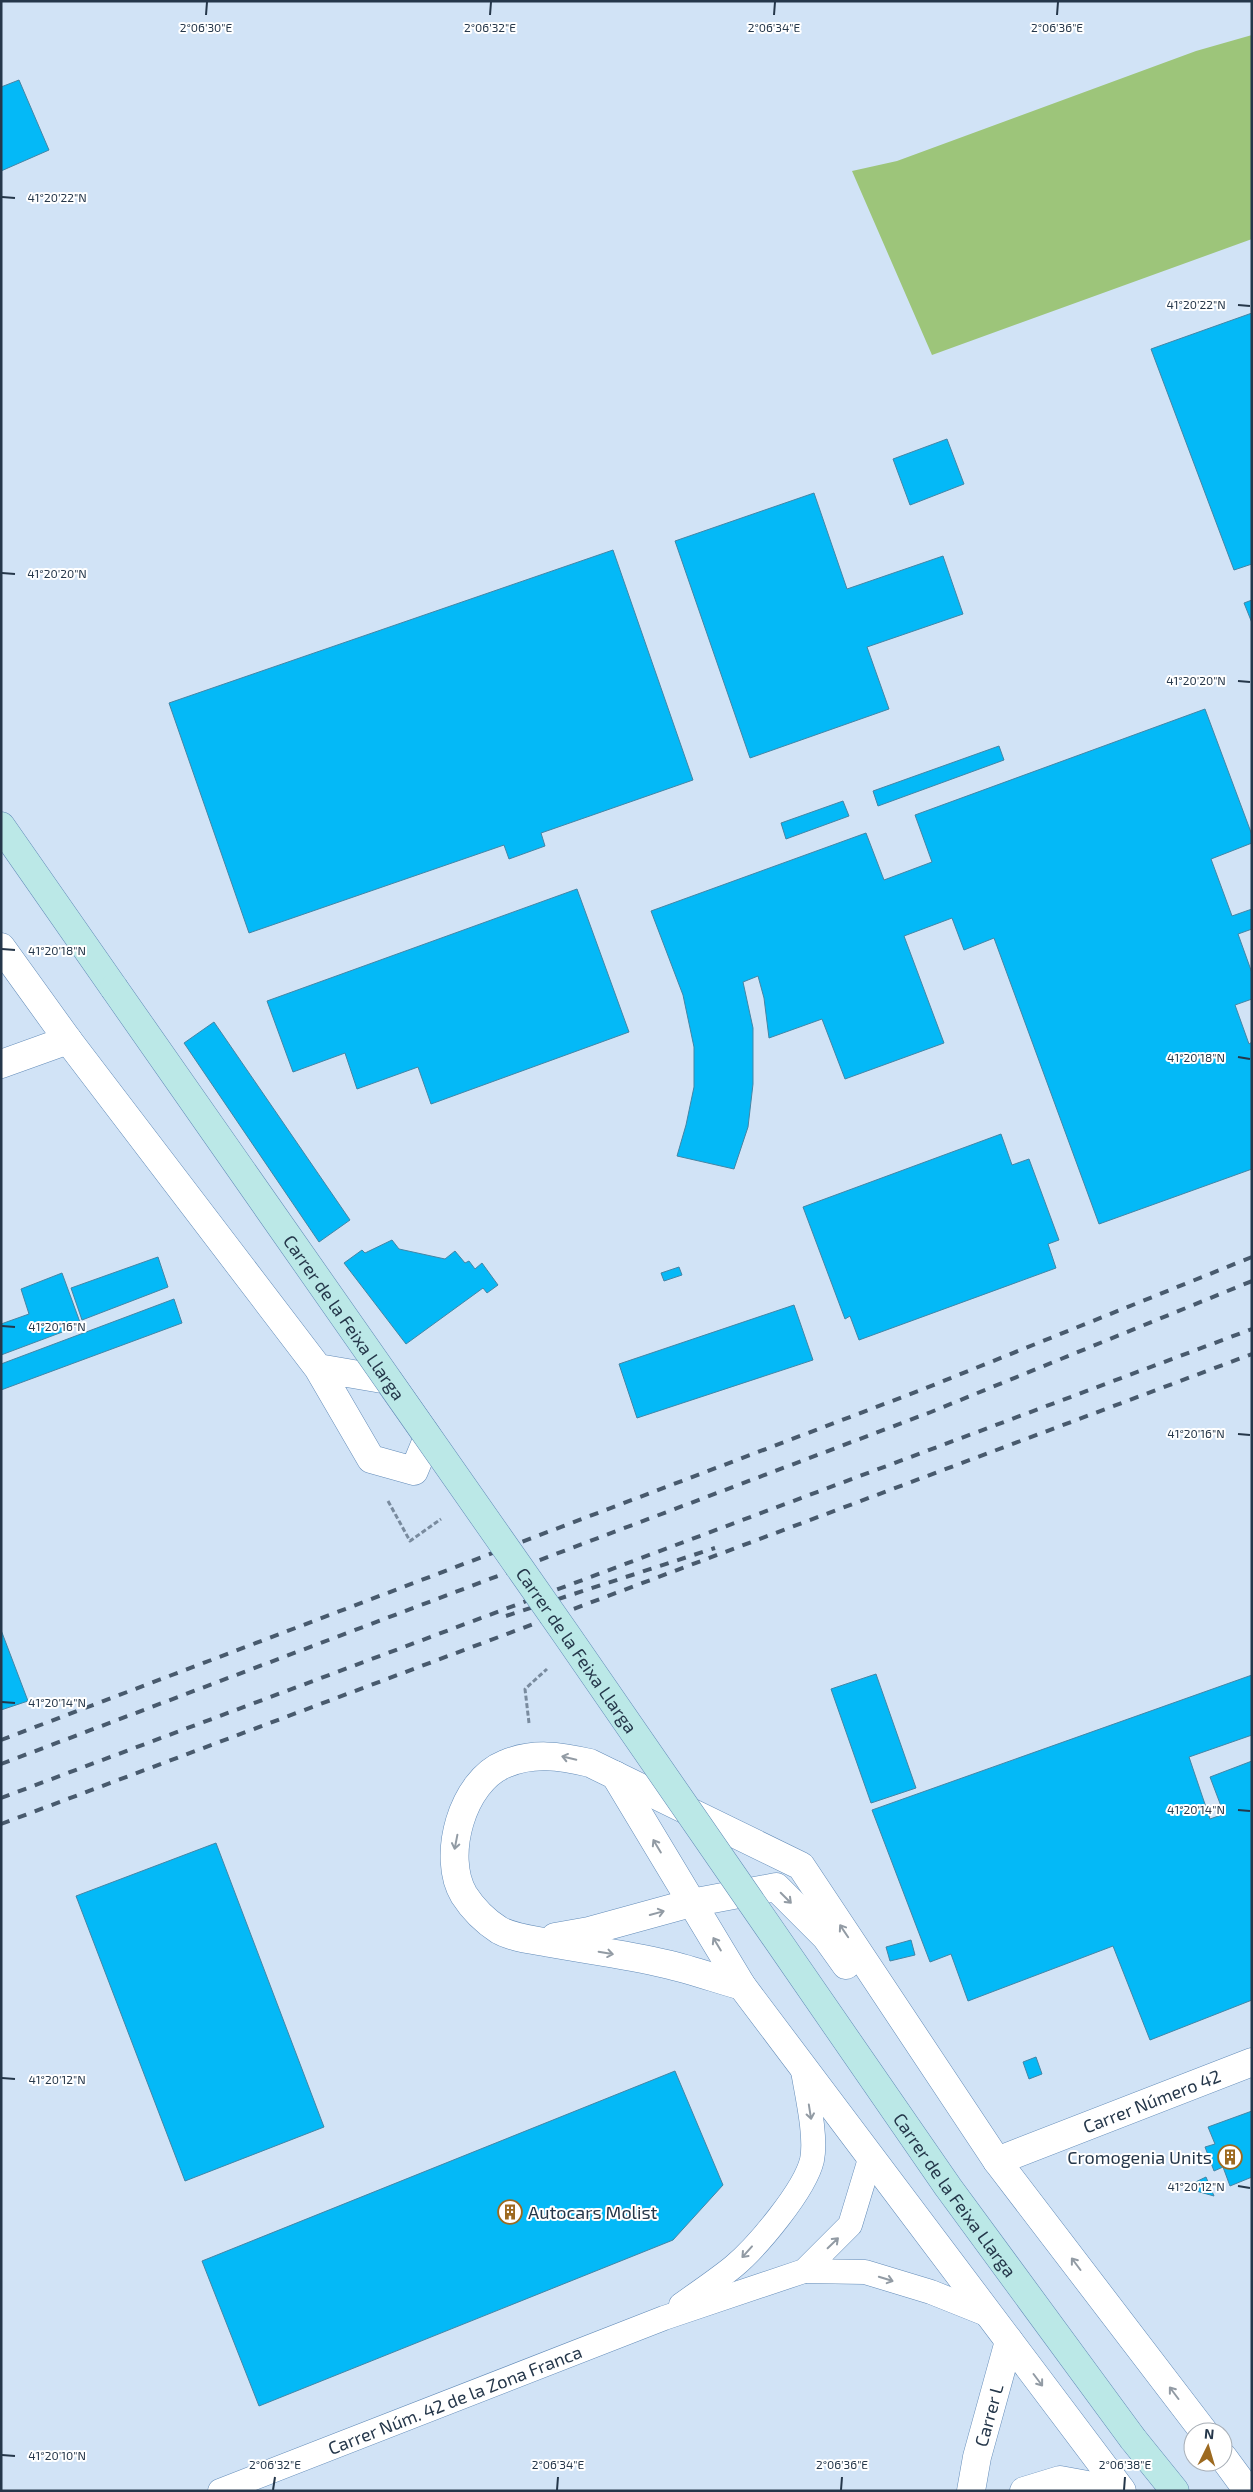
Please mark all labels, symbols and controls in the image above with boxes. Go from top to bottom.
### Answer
text: 2°06'30"E [180,20,233,34]
text: 2°06'32"E [464,20,516,34]
text: 2°06'34"E [748,20,801,34]
text: 2°06'36"E [1031,20,1083,34]
text: 41°20'22"N [27,190,87,204]
text: 41°20'22"N [1166,297,1226,311]
text: 41°20'20"N [27,566,87,580]
text: 41°20'20"N [1166,673,1226,687]
text: 41°20'18"N [28,943,86,957]
text: 41°20'18"N [1167,1050,1225,1064]
street label: Carrer de la Feixa Llarga [279,1230,410,1404]
text: 41°20'16"N [28,1319,86,1333]
text: 41°20'16"N [1167,1426,1225,1440]
street label: Carrer de la Feixa Llarga [512,1563,642,1737]
text: 41°20'14"N [28,1695,86,1709]
one-way arrow [562,1753,578,1762]
text: 41°20'14"N [1167,1802,1225,1816]
one-way arrow [450,1833,460,1849]
one-way arrow [652,1840,662,1854]
one-way arrow [780,1892,793,1904]
one-way arrow [649,1907,665,1917]
one-way arrow [839,1924,849,1938]
one-way arrow [712,1938,722,1952]
one-way arrow [598,1949,614,1959]
street label: Carrer Número 42 [1080,2064,1224,2138]
text: 41°20'12"N [28,2072,86,2086]
one-way arrow [806,2104,816,2120]
street label: Carrer de la Feixa Llarga [889,2108,1021,2281]
building icon: Cromogenia Units [1217,2144,1243,2170]
place label: Cromogenia Units [1067,2146,1212,2168]
text: 41°20'12"N [1167,2179,1225,2193]
building icon: Autocars Molist [497,2199,523,2225]
place label: Autocars Molist [528,2201,658,2223]
one-way arrow [827,2237,840,2249]
one-way arrow [741,2246,752,2259]
one-way arrow [1070,2258,1081,2271]
one-way arrow [878,2274,894,2284]
street label: Carrer Núm. 42 de la Zona Franca [325,2340,585,2459]
one-way arrow [1033,2373,1044,2386]
street label: Carrer L [969,2381,1008,2449]
one-way arrow [1169,2386,1179,2400]
north arrow [1183,2422,1233,2472]
text: N [1203,2425,1215,2442]
text: 41°20'10"N [28,2448,86,2462]
text: 2°06'32"E [249,2457,301,2471]
text: 2°06'34"E [532,2457,585,2471]
text: 2°06'36"E [816,2457,868,2471]
text: 2°06'38"E [1099,2457,1152,2471]

